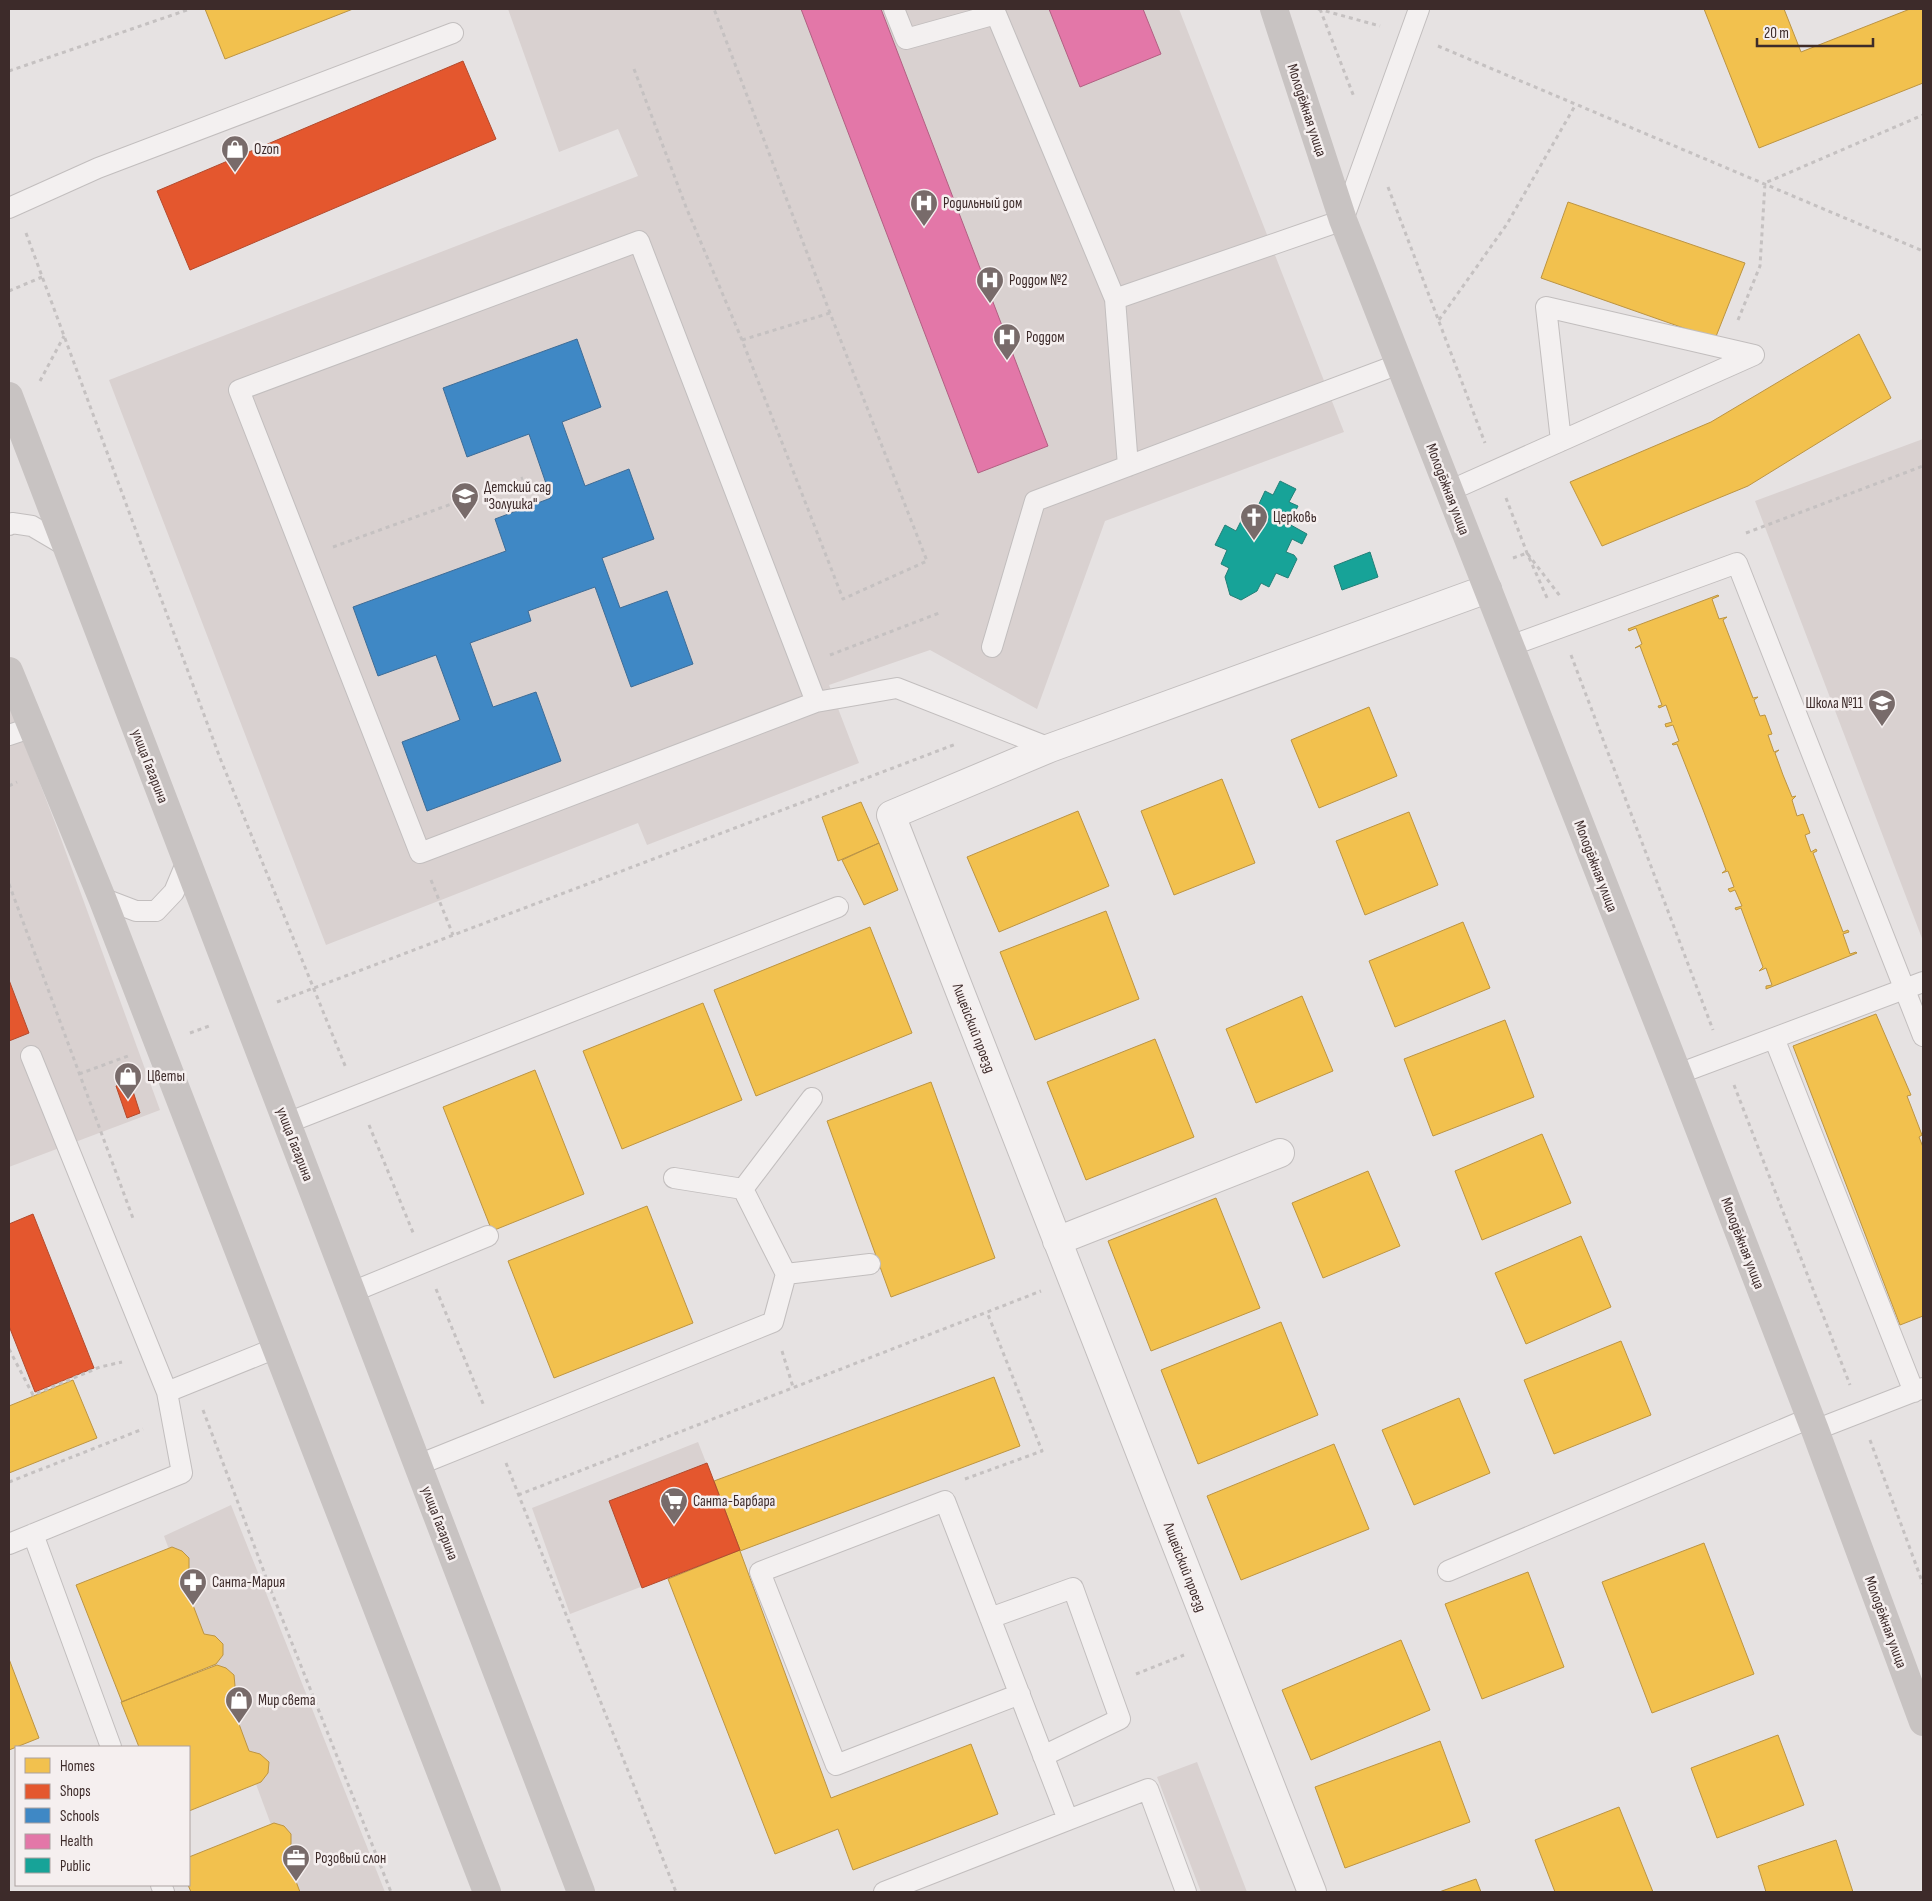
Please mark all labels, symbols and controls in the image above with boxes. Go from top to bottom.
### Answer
scale bar [1757,15,1873,47]
text: 20 m [1764,24,1789,43]
street label: Молодёжная улица [1283,61,1331,159]
shop icon: Ozon [220,134,250,173]
place label: Ozon [254,140,279,159]
hospital icon: Родильный дом [909,188,939,227]
place label: Родильный дом [943,194,1022,213]
hospital icon: Роддом №2 [975,265,1005,304]
place label: Роддом №2 [1009,271,1067,290]
hospital icon: Роддом [992,322,1022,361]
place label: Роддом [1026,328,1065,347]
street label: Молодёжная улица [1421,441,1474,538]
place label: Детский сад "Золушка" [484,478,551,514]
school or university icon: Детский сад "Золушка" [450,481,480,520]
church icon: Церковь [1239,502,1269,541]
place label: Церковь [1273,508,1317,527]
school or university icon: Школа №11 [1867,688,1897,727]
place label: Школа №11 [1806,694,1864,713]
street label: улица Гагарина [127,726,172,806]
street label: Молодёжная улица [1569,818,1622,915]
street label: Лицейский проезд [947,980,999,1076]
shop icon: Цветы [113,1061,143,1100]
place label: Цветы [147,1067,185,1086]
street label: улица Гагарина [272,1104,317,1184]
street label: Молодёжная улица [1716,1195,1769,1292]
street label: улица Гагарина [417,1483,462,1563]
supermarket icon: Санта-Барбара [659,1486,689,1525]
place label: Санта-Барбара [693,1492,776,1511]
street label: Лицейский проезд [1158,1519,1210,1615]
pharmacy icon: Санта-Мария [178,1567,208,1606]
place label: Санта-Мария [212,1573,285,1592]
street label: Молодёжная улица [1860,1574,1911,1671]
shop icon: Мир света [224,1685,254,1724]
place label: Мир света [258,1691,316,1710]
legend [15,1746,190,1886]
text: Homes [60,1757,95,1776]
text: Shops [60,1782,91,1801]
text: Schools [60,1807,99,1826]
text: Health [60,1832,93,1851]
office icon: Розовый слон [281,1843,311,1882]
place label: Розовый слон [315,1849,386,1868]
text: Public [60,1857,91,1876]

